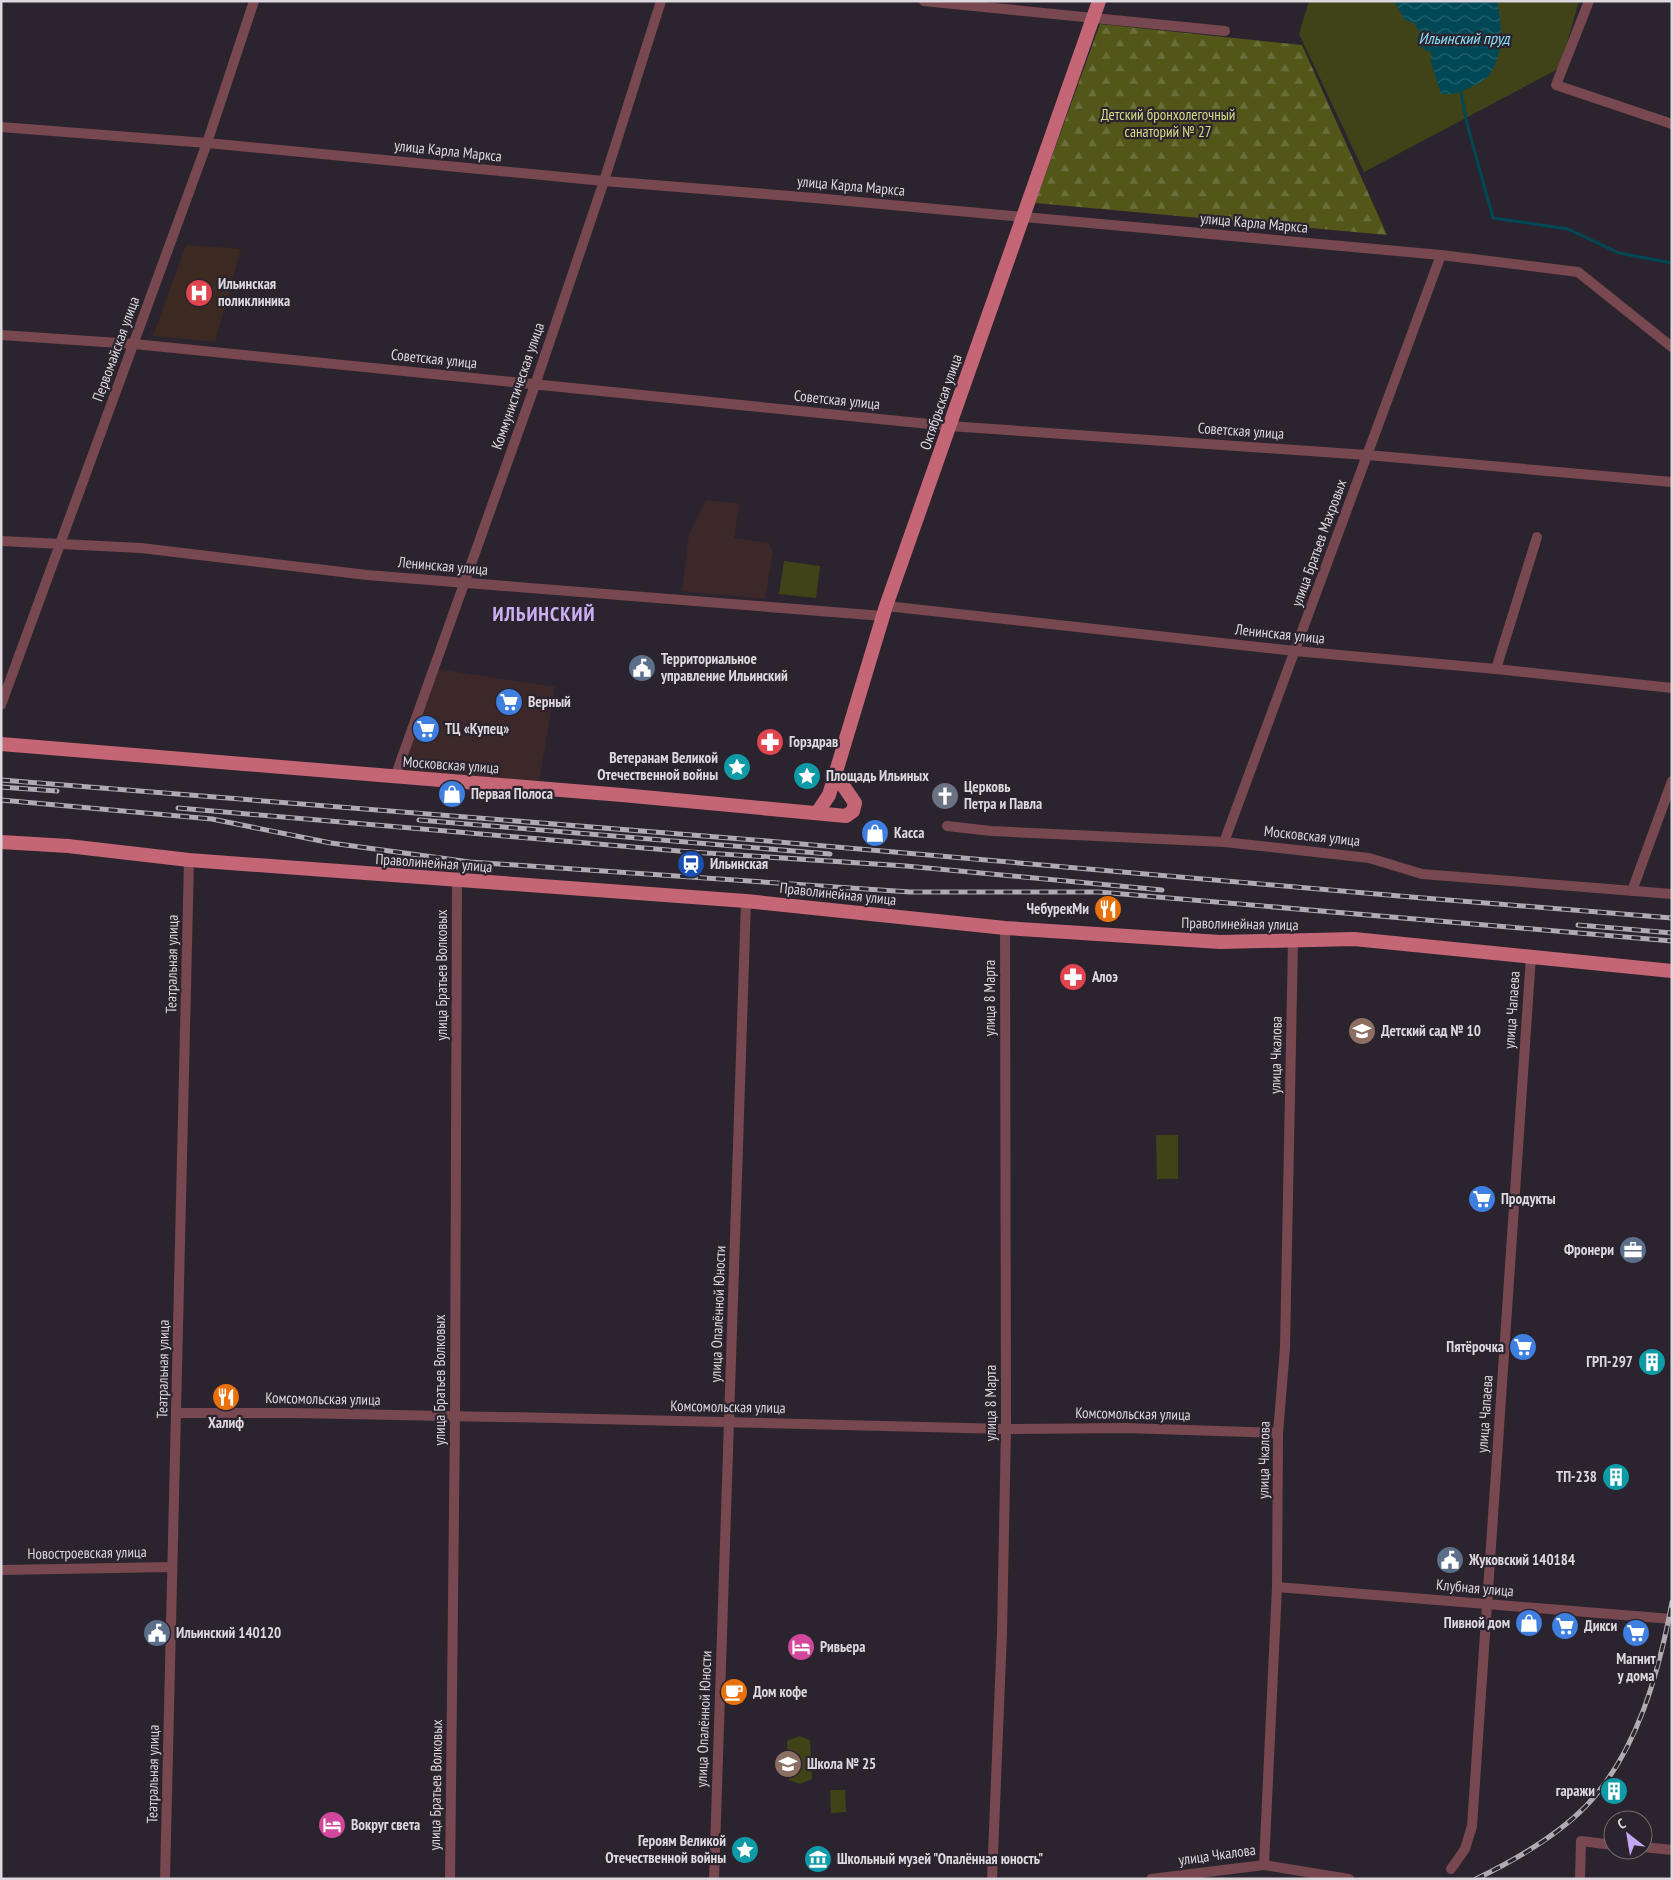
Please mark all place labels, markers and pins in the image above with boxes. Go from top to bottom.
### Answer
place label: Ильинская поликлиника [218,274,290,310]
hospital icon: Ильинская поликлиника [184,278,214,308]
place label: Территориальное управление Ильинский [660,649,788,685]
public building icon: Территориальное управление Ильинский [627,653,657,683]
supermarket icon: Верный [494,687,524,717]
place label: Верный [528,692,571,711]
supermarket icon: ТЦ «Купец» [411,714,441,744]
place label: ТЦ «Купец» [445,719,509,738]
pharmacy icon: Горздрав [755,727,785,757]
place label: Горздрав [789,732,838,751]
place label: Ветеранам Великой Отечественной войны [597,748,718,784]
place icon: Ветеранам Великой Отечественной войны [722,752,752,782]
place icon: Площадь Ильиных [792,761,822,791]
place label: Площадь Ильиных [826,766,929,785]
place label: Церковь Петра и Павла [964,777,1042,813]
shop icon: Первая Полоса [437,779,467,809]
church icon: Церковь Петра и Павла [930,781,960,811]
place label: Первая Полоса [471,784,553,803]
shop icon: Касса [860,818,890,848]
place label: Касса [894,823,924,842]
station icon: Ильинская [676,849,706,879]
place label: Ильинская [710,854,768,873]
restaurant icon: ЧебурекМи [1093,894,1123,924]
place label: ЧебурекМи [1027,899,1089,918]
pharmacy icon: Алоэ [1058,962,1088,992]
place label: Алоэ [1091,967,1118,986]
school or university icon: Детский сад № 10 [1347,1016,1377,1046]
place label: Детский сад № 10 [1381,1021,1481,1040]
supermarket icon: Продукты [1467,1184,1497,1214]
place label: Продукты [1501,1189,1556,1208]
office icon: Фронери [1618,1235,1648,1265]
place label: Фронери [1564,1240,1614,1259]
supermarket icon: Пятёрочка [1508,1332,1538,1362]
place label: Пятёрочка [1446,1337,1504,1356]
building icon: ГРП-297 [1637,1347,1667,1377]
place label: ГРП-297 [1586,1352,1633,1371]
restaurant icon: Халиф [211,1382,241,1412]
place label: Халиф [208,1413,244,1432]
building icon: ТП-238 [1601,1462,1631,1492]
place label: ТП-238 [1556,1467,1597,1486]
public building icon: Жуковский 140184 [1435,1545,1465,1575]
place label: Жуковский 140184 [1468,1550,1575,1569]
shop icon: Пивной дом [1514,1608,1544,1638]
supermarket icon: Дикси [1550,1611,1580,1641]
place label: Пивной дом [1444,1613,1510,1632]
place label: Дикси [1584,1616,1618,1635]
public building icon: Ильинский 140120 [142,1618,172,1648]
supermarket icon: Магнит у дома [1621,1618,1651,1648]
place label: Ильинский 140120 [176,1623,281,1642]
hotel icon: Ривьера [786,1632,816,1662]
place label: Ривьера [820,1637,865,1656]
place label: Магнит у дома [1616,1649,1657,1685]
cafe icon: Дом кофе [719,1677,749,1707]
place label: Дом кофе [753,1682,807,1701]
school or university icon: Школа № 25 [773,1749,803,1779]
place label: Школа № 25 [807,1754,876,1773]
building icon: гаражи [1599,1776,1629,1806]
place label: гаражи [1556,1781,1595,1800]
hotel icon: Вокруг света [317,1810,347,1840]
place label: Вокруг света [351,1815,420,1834]
place label: Героям Великой Отечественной войны [605,1831,726,1867]
place icon: Героям Великой Отечественной войны [730,1835,760,1865]
museum icon: Школьный музей "Опалённая юность" [803,1844,833,1874]
place label: Школьный музей "Опалённая юность" [837,1849,1043,1868]

